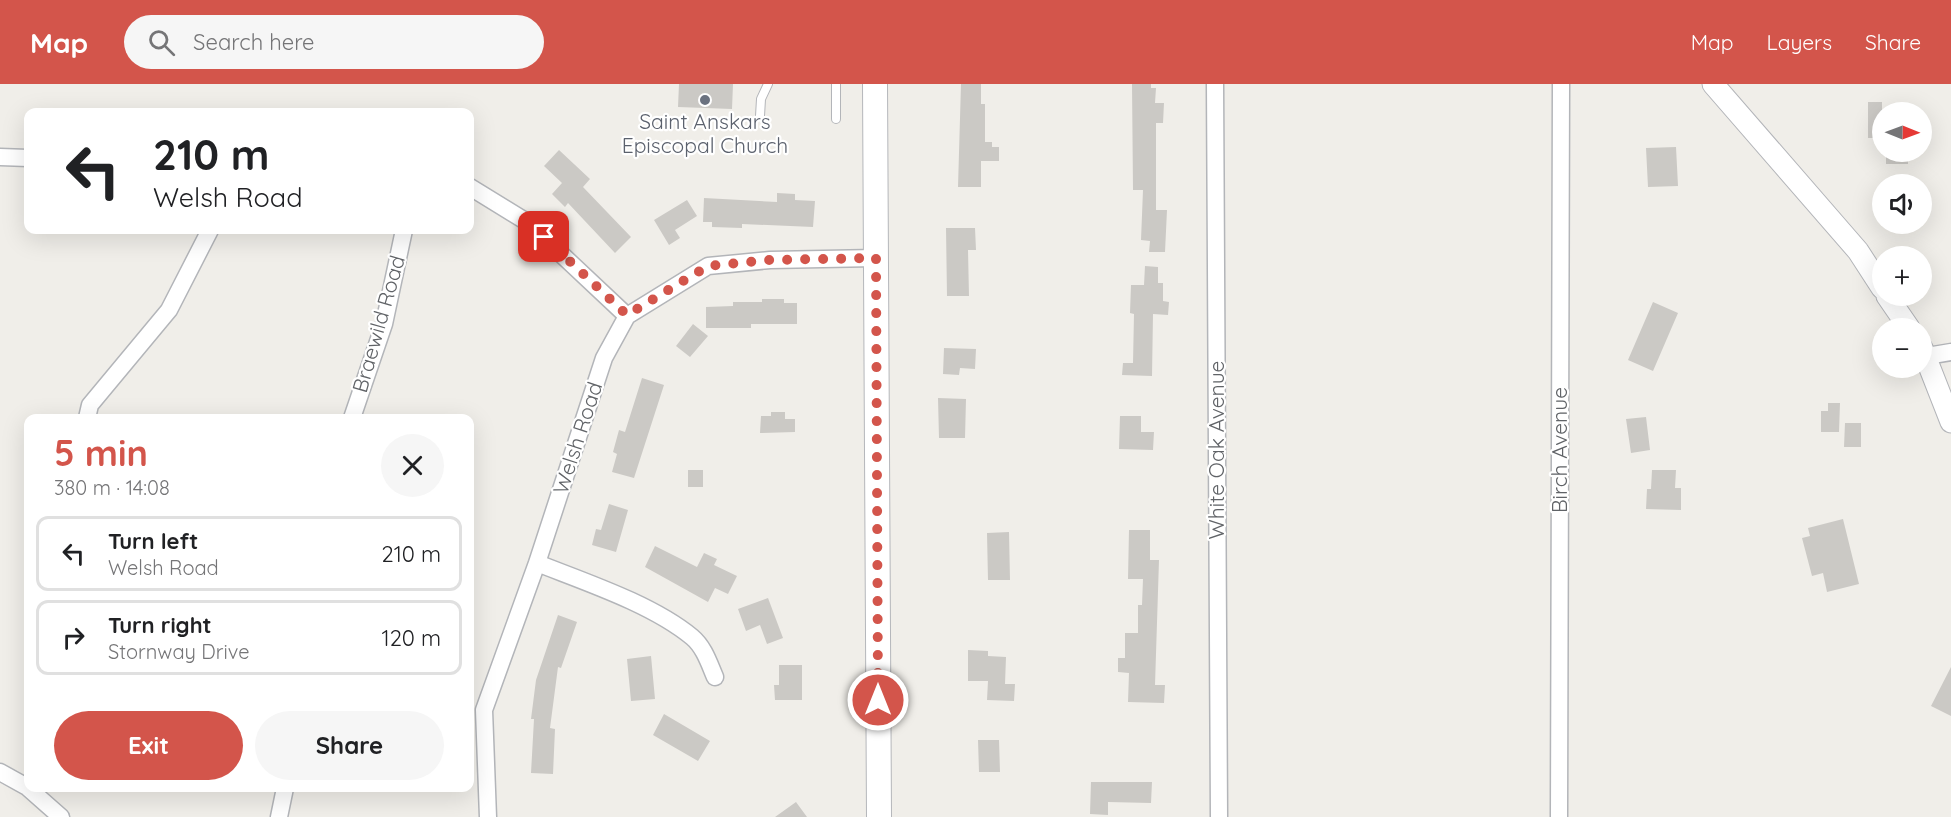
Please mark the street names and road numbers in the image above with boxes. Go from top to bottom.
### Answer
street label: Braewild Road [346,252,410,395]
street label: White Oak Avenue [1203,361,1229,539]
street label: Welsh Road [547,378,607,497]
street label: Birch Avenue [1546,387,1572,513]

